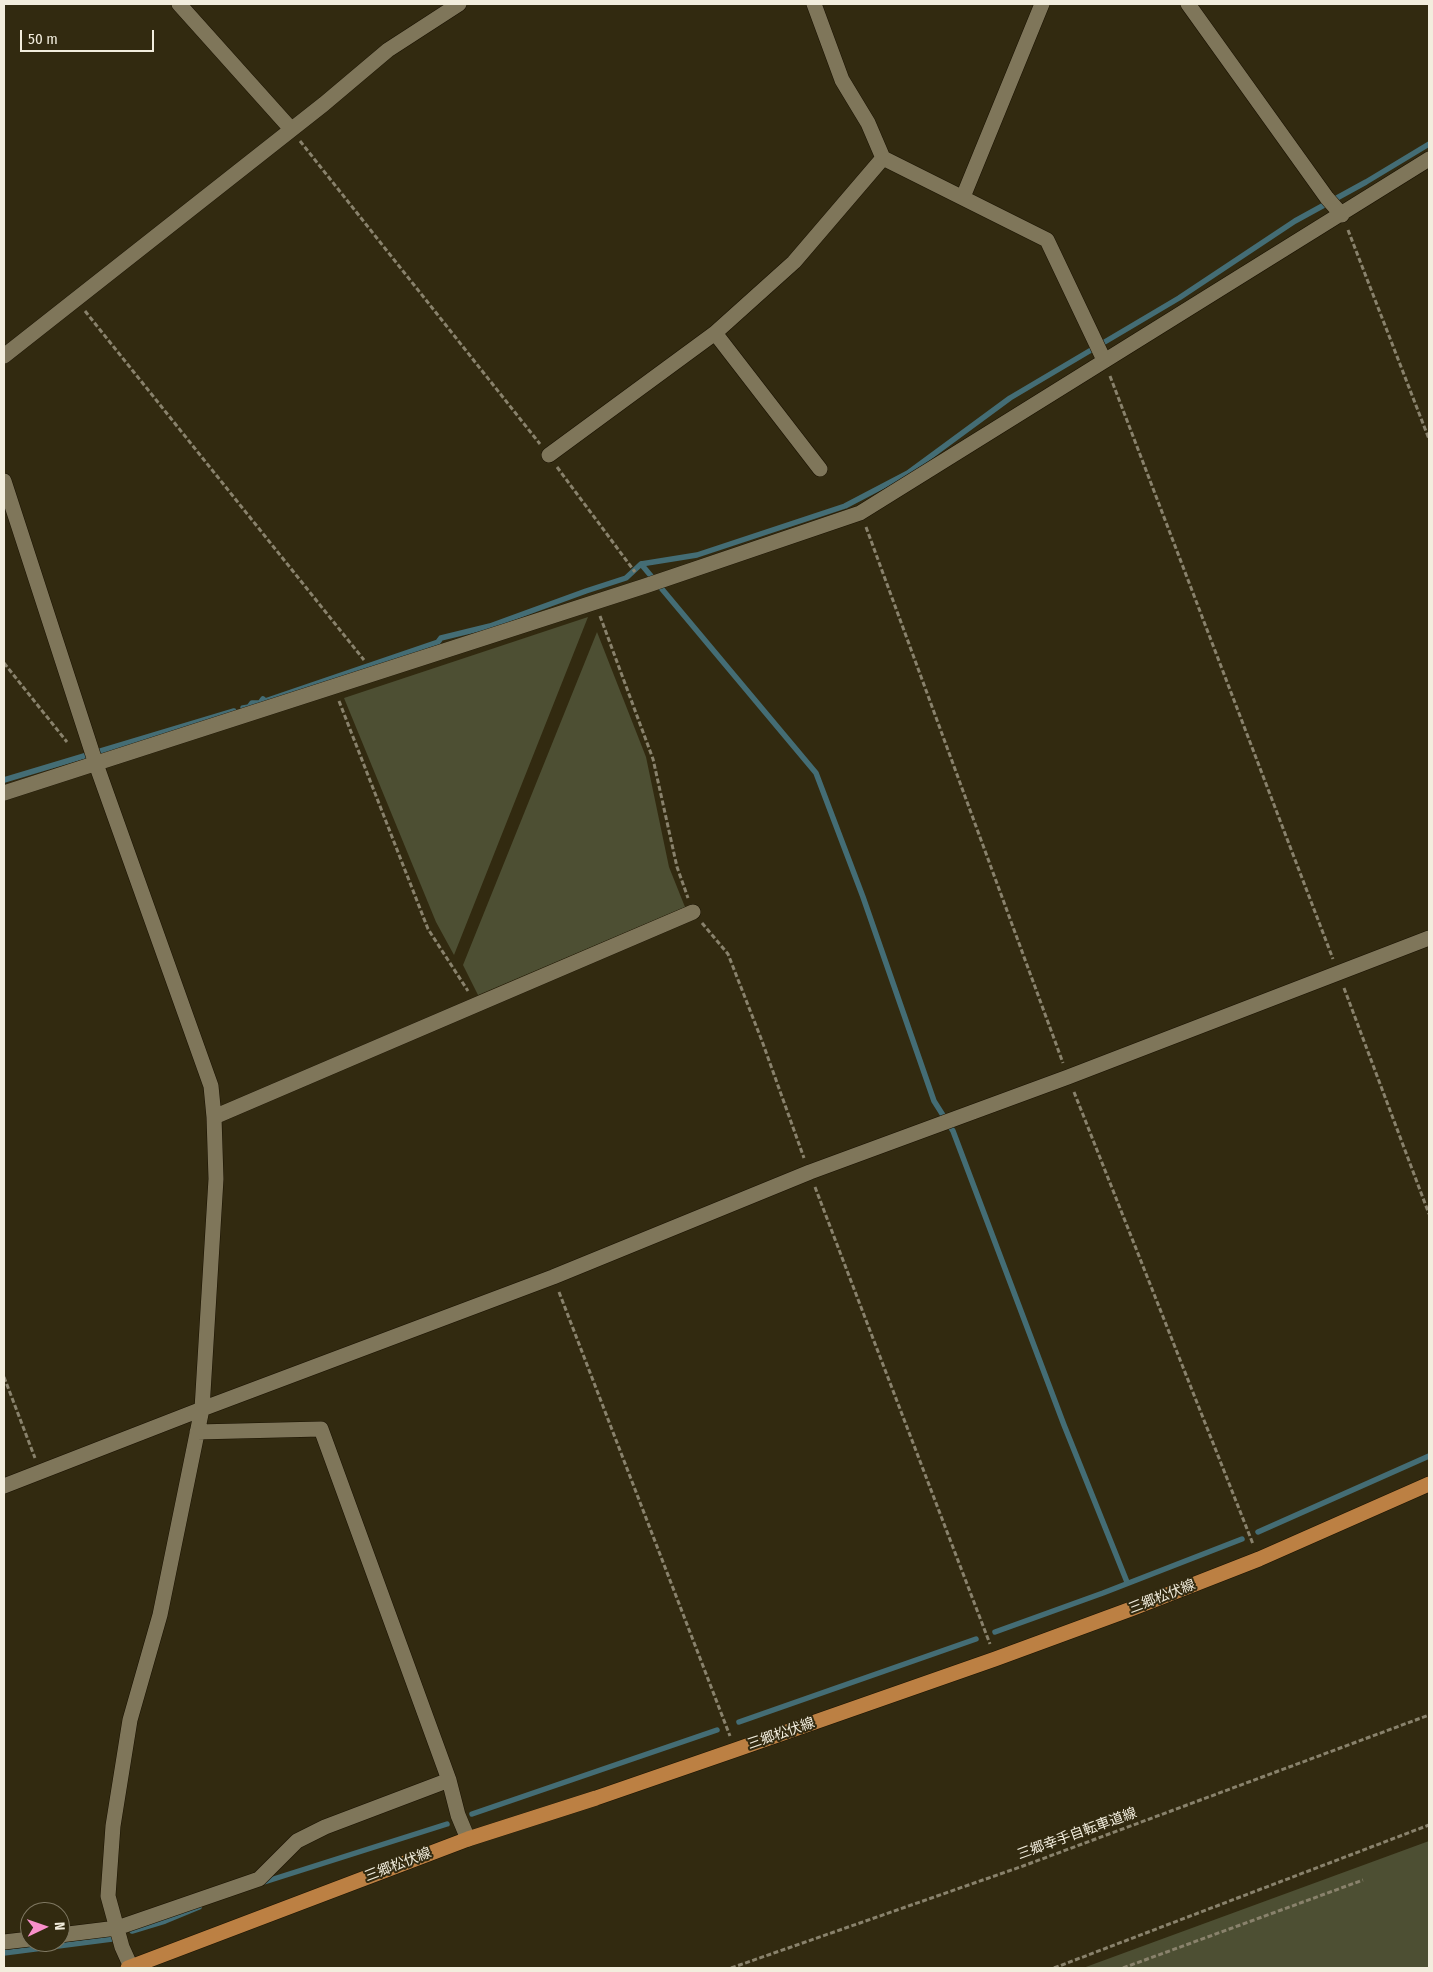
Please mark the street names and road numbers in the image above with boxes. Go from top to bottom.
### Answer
street label: 三郷松伏線 [1126,1577,1198,1617]
street label: 三郷松伏線 [745,1715,817,1753]
street label: 三郷幸手自転車道線 [1015,1805,1139,1863]
street label: 三郷松伏線 [362,1845,434,1885]

